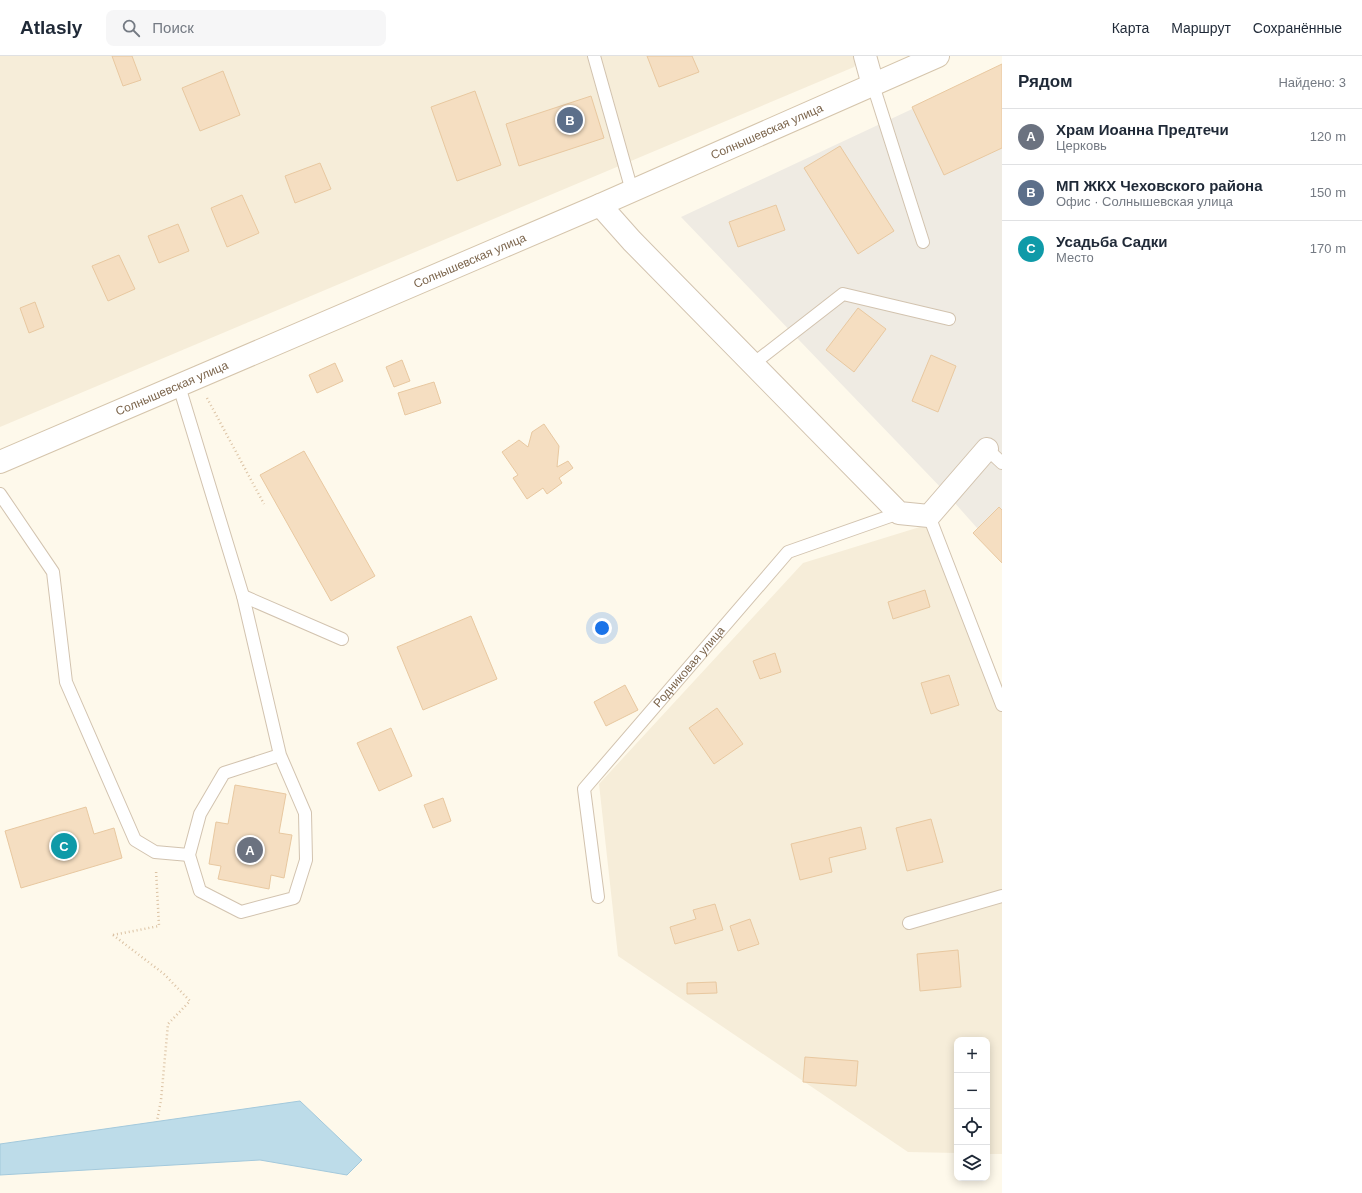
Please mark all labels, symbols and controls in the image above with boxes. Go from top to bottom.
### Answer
search box [106,10,386,46]
text: Atlasly [20,17,82,38]
icon: search [120,17,142,39]
text: Поиск [152,19,194,36]
text: Карта [1112,20,1149,36]
text: Маршрут [1171,20,1231,36]
text: Сохранённые [1253,20,1342,36]
text: Рядом [1018,72,1073,91]
text: Найдено: 3 [1278,75,1346,90]
street label: Солнышевская улица [709,101,825,162]
pin: B [557,105,583,135]
text: Храм Иоанна Предтечи [1056,121,1229,138]
text: A [1026,129,1036,144]
text: 120 m [1310,129,1346,144]
text: Церковь [1056,138,1107,153]
text: МП ЖКХ Чеховского района [1056,177,1262,194]
text: B [1026,185,1036,200]
text: 150 m [1310,185,1346,200]
text: Офис · Солнышевская улица [1056,194,1233,209]
street label: Солнышевская улица [411,230,528,291]
text: Усадьба Садки [1056,233,1167,250]
text: C [1026,241,1036,256]
text: 170 m [1310,241,1346,256]
text: Место [1056,250,1094,265]
street label: Солнышевская улица [114,358,231,419]
your location [592,618,612,638]
street label: Родниковая улица [650,623,728,710]
pin: C [51,831,77,861]
pin: A [237,835,263,865]
map controls [954,1037,990,1181]
button: + [954,1037,990,1073]
button: − [954,1073,990,1109]
button: locate [954,1109,990,1145]
button: layers [954,1145,990,1181]

